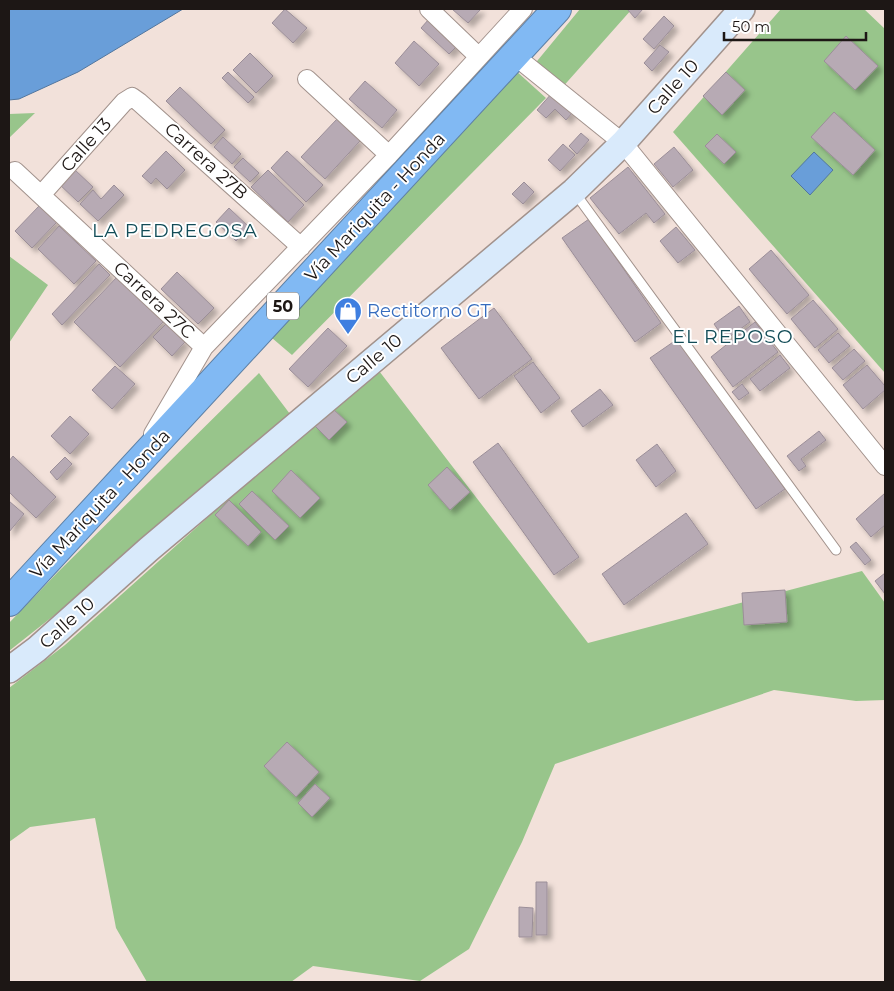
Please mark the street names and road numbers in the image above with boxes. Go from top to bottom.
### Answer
street label: Calle 10 [642,55,704,119]
street label: Calle 13 [56,113,116,177]
street label: Carrera 27B [160,118,252,204]
street label: Vía Mariquita - Honda [300,128,450,286]
street label: Carrera 27C [109,257,199,343]
road number: 50 [267,292,299,320]
street label: Calle 10 [341,329,407,389]
street label: Vía Mariquita - Honda [25,425,175,583]
street label: Calle 10 [35,592,99,654]

